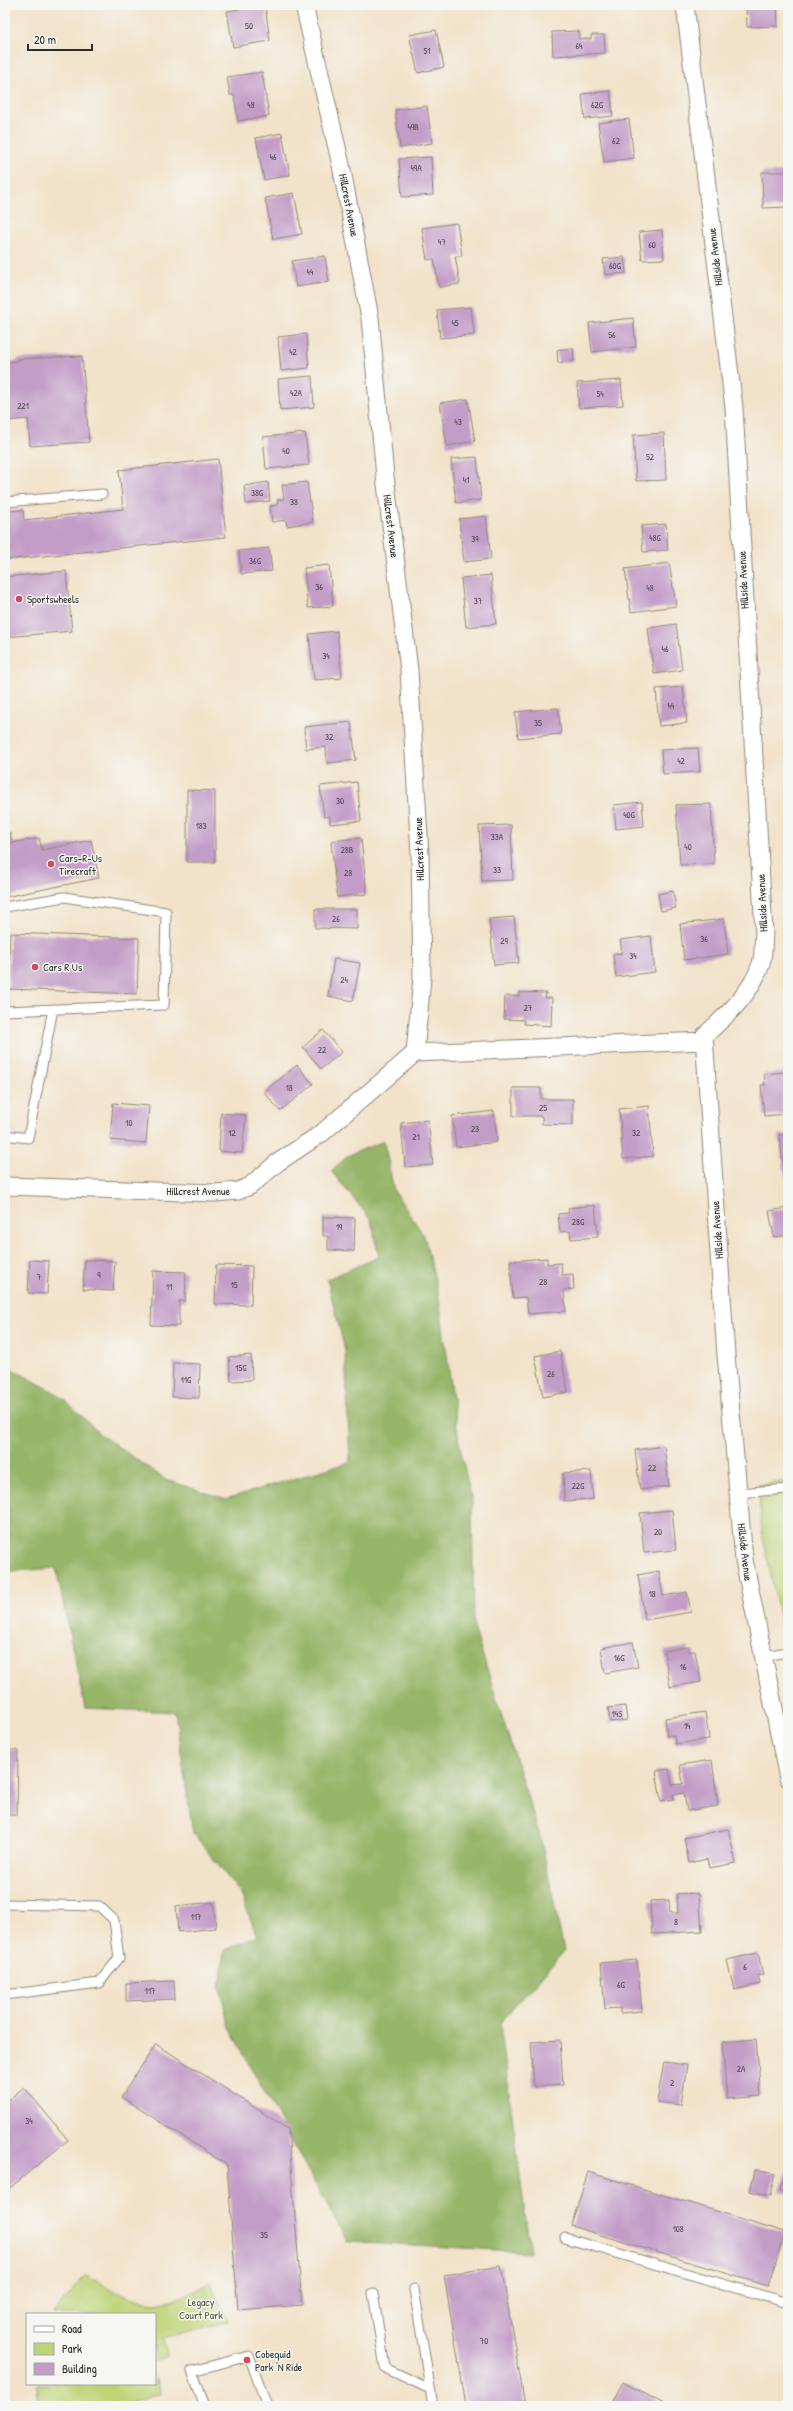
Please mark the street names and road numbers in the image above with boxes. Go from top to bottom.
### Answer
street label: Hillcrest Avenue [336,172,362,238]
street label: Hillside Avenue [704,227,725,287]
street label: Hillcrest Avenue [380,494,402,559]
street label: Hillside Avenue [734,550,752,609]
street label: Hillcrest Avenue [411,816,427,881]
street label: Hillside Avenue [753,873,771,932]
street label: Hillcrest Avenue [166,1184,230,1198]
street label: Hillside Avenue [708,1200,726,1259]
street label: Hillside Avenue [735,1522,756,1582]

